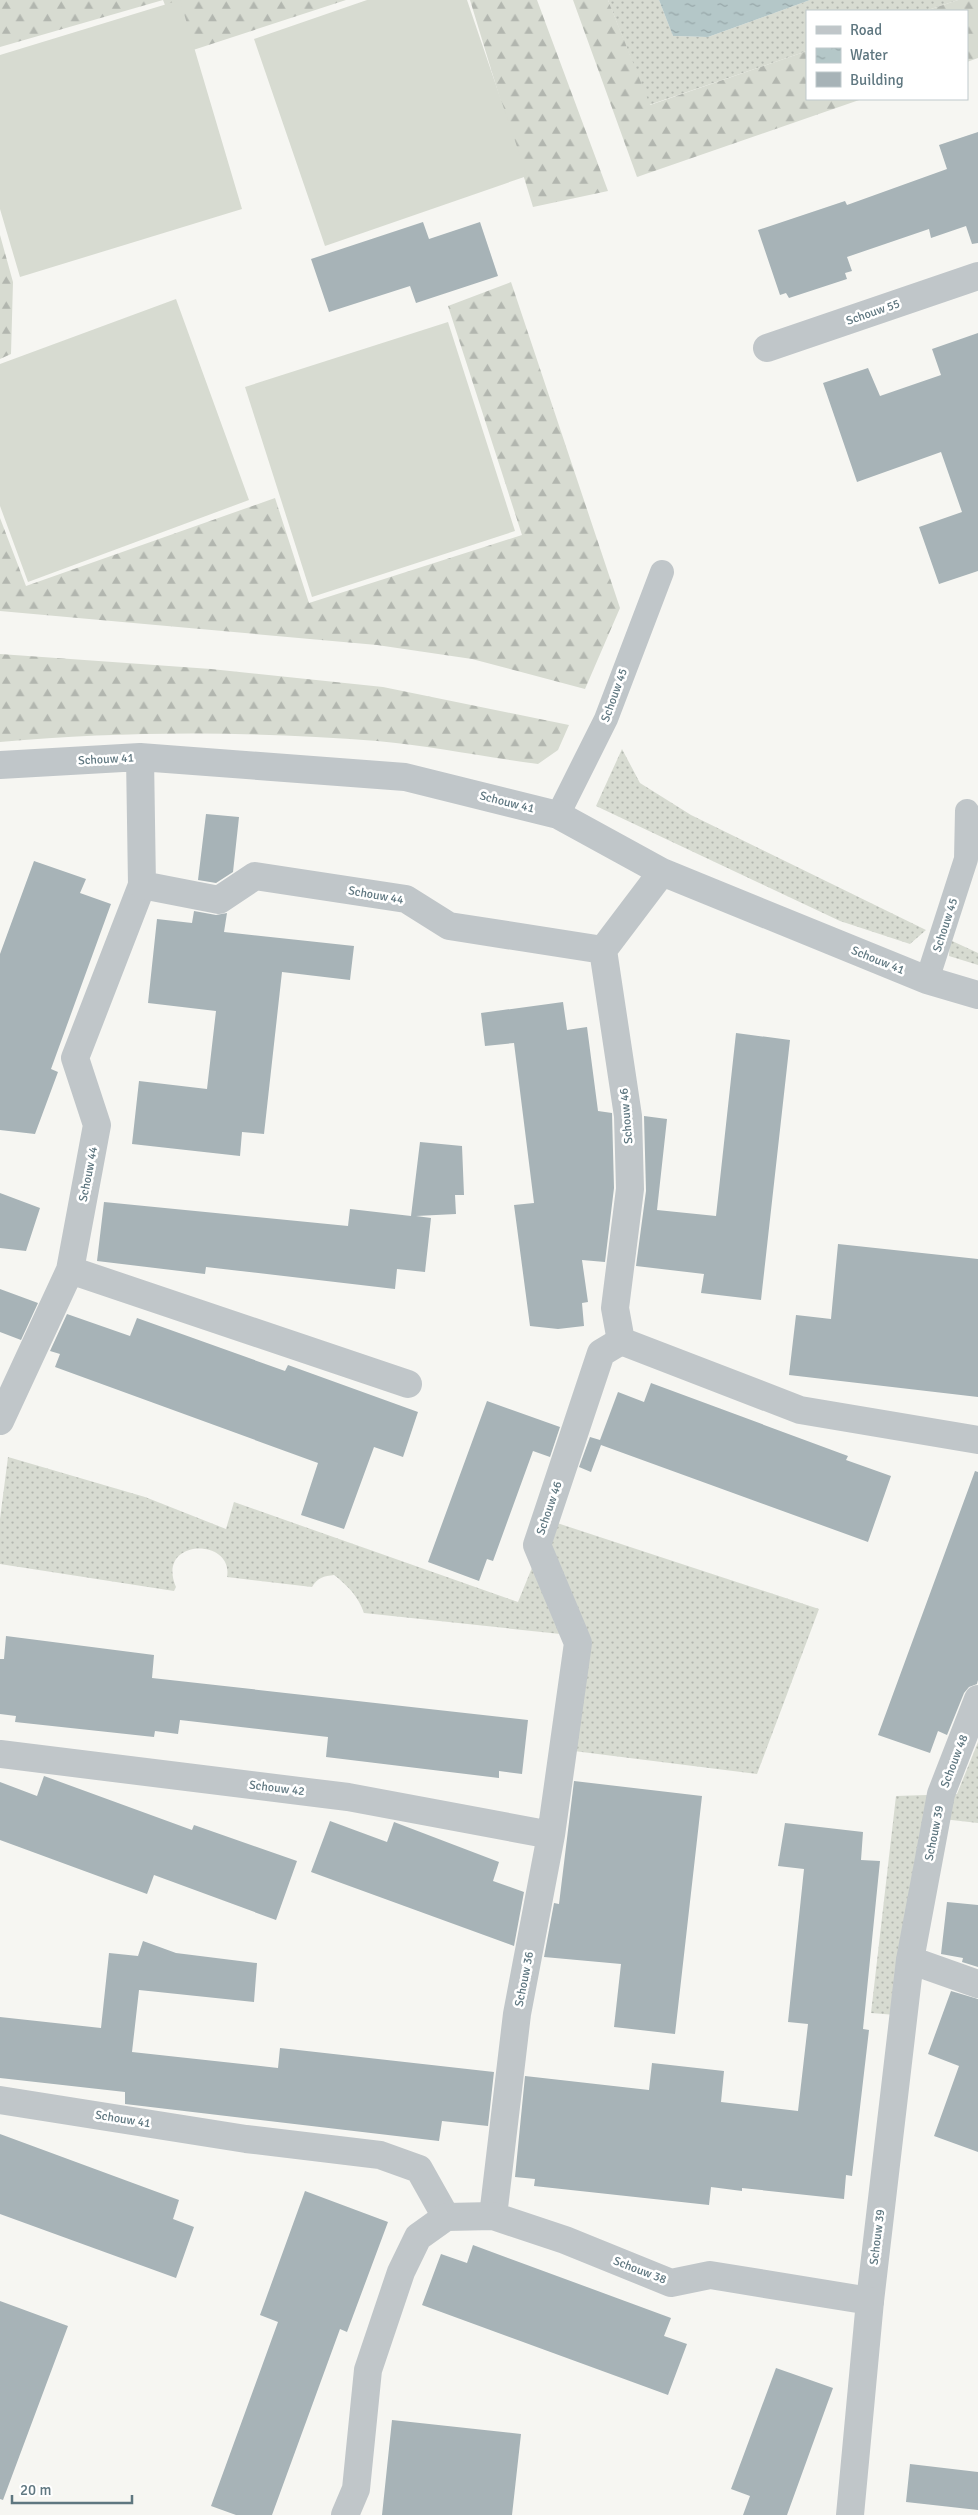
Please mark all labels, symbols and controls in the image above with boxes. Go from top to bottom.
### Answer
legend [806,10,968,100]
text: Road [850,21,882,39]
text: Water [850,46,888,64]
text: Building [850,71,904,89]
street label: Schouw 55 [844,296,902,329]
street label: Schouw 45 [598,666,631,724]
street label: Schouw 41 [78,751,134,768]
street label: Schouw 41 [478,788,536,817]
street label: Schouw 44 [347,883,405,908]
street label: Schouw 45 [930,896,961,954]
street label: Schouw 41 [849,943,907,978]
street label: Schouw 46 [617,1087,636,1144]
street label: Schouw 44 [76,1145,101,1203]
street label: Schouw 46 [533,1479,566,1537]
street label: Schouw 48 [937,1732,971,1790]
street label: Schouw 42 [248,1778,306,1799]
street label: Schouw 39 [922,1804,947,1862]
street label: Schouw 36 [512,1950,537,2008]
street label: Schouw 41 [94,2108,152,2131]
street label: Schouw 39 [867,2208,888,2266]
street label: Schouw 38 [611,2253,669,2287]
scale bar [12,2472,132,2504]
text: 20 m [20,2481,51,2499]

